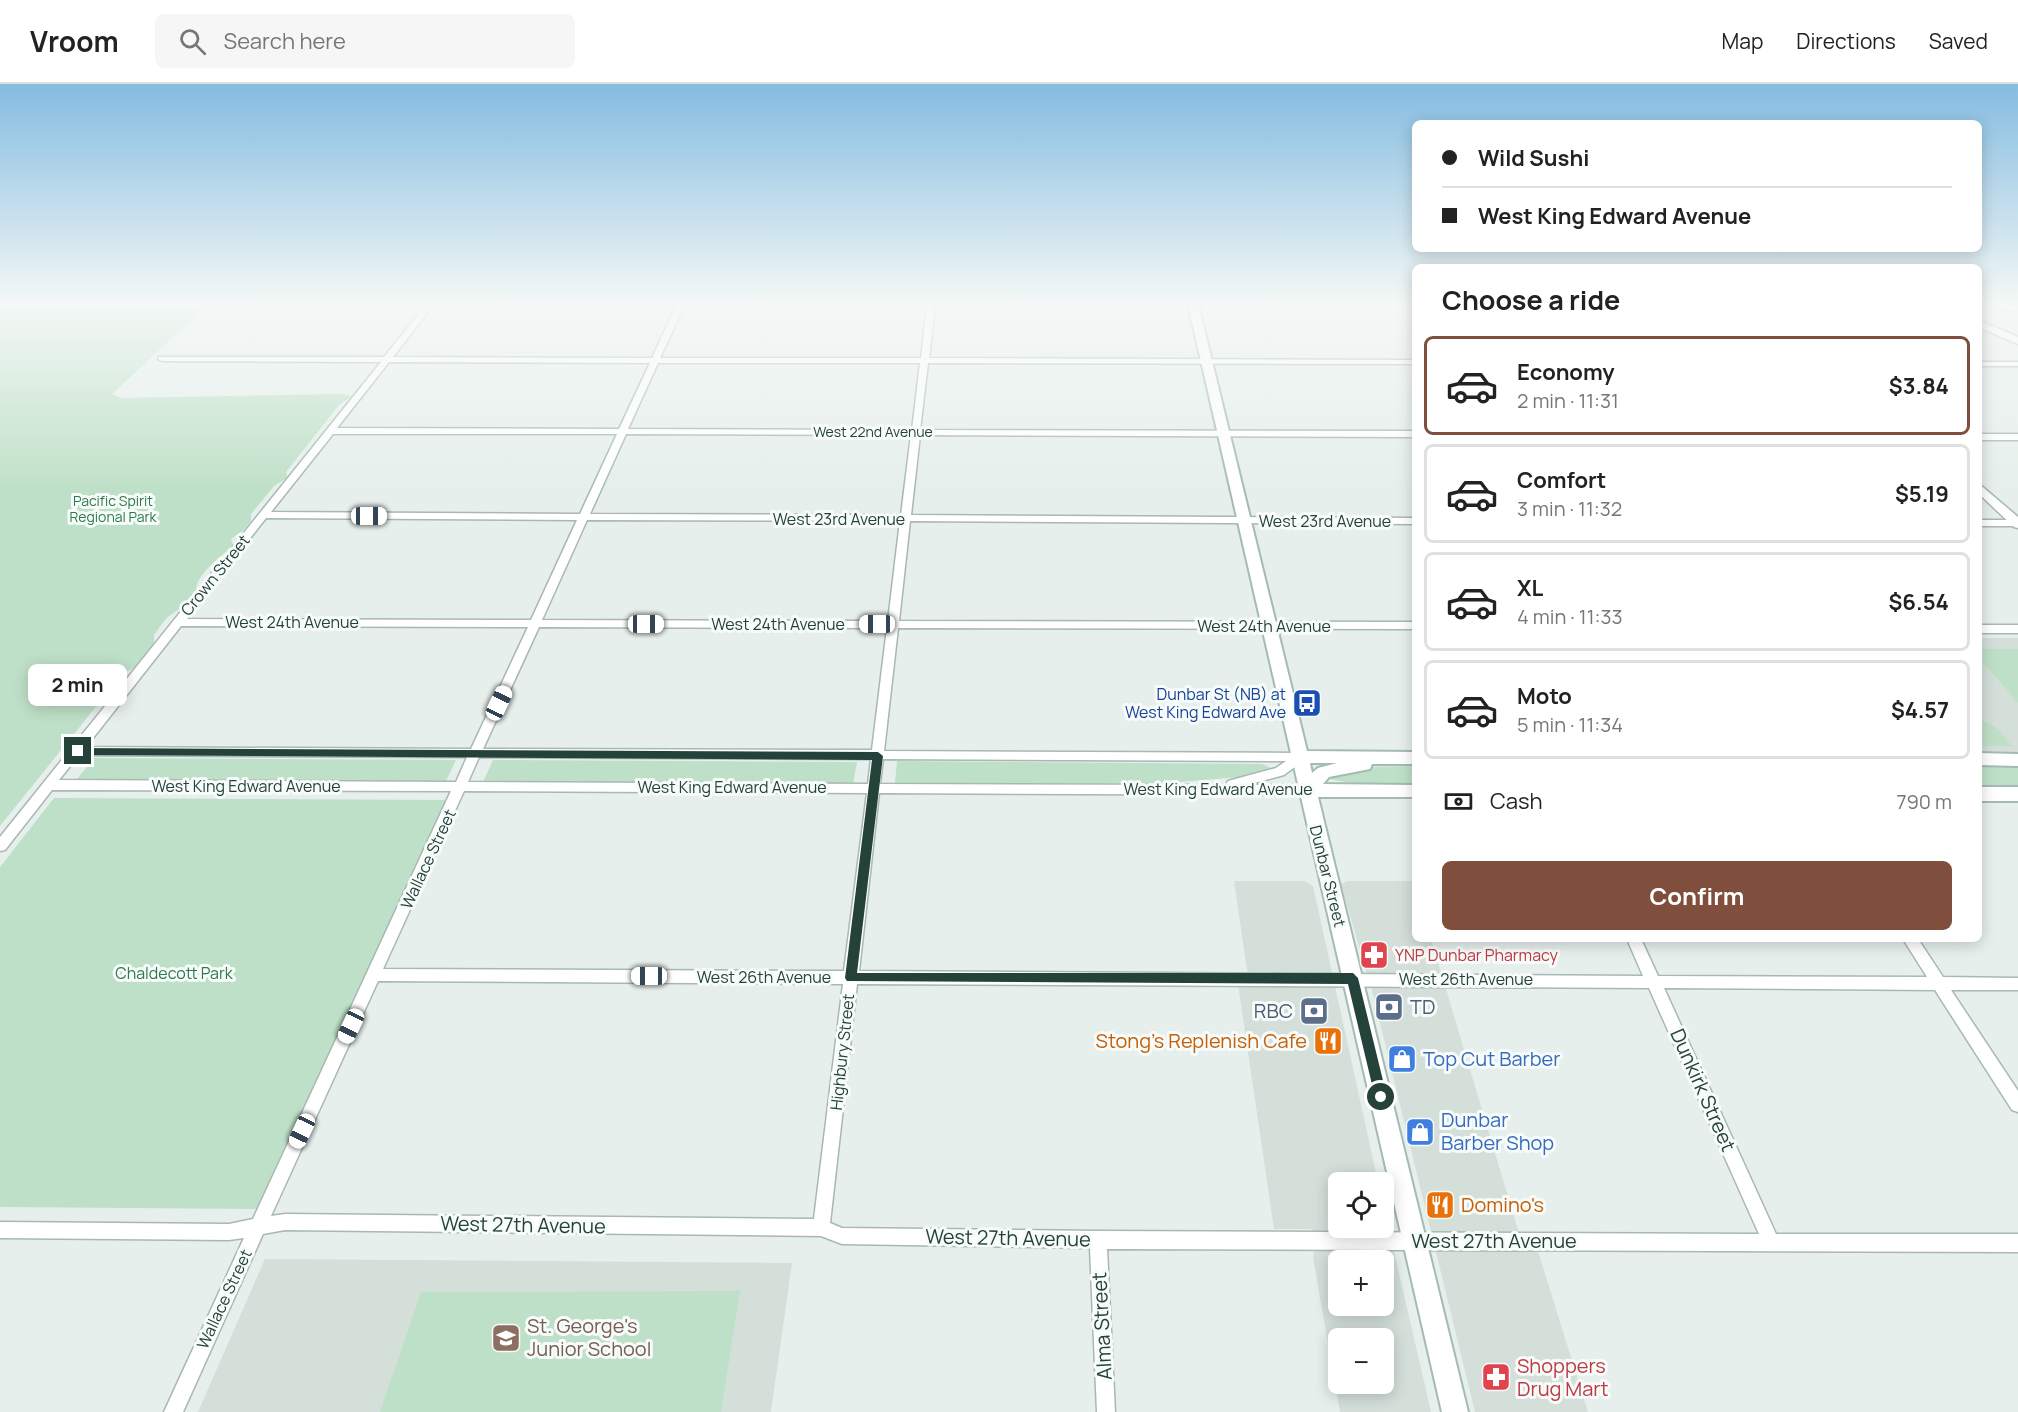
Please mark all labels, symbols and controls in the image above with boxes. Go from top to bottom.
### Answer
search box [155,14,575,68]
text: Vroom [30,22,119,60]
icon: search [176,25,209,58]
text: Search here [224,26,346,56]
text: Map [1722,27,1763,55]
text: Directions [1796,27,1896,55]
text: Saved [1929,27,1988,55]
text: Wild Sushi [1478,143,1589,173]
text: West King Edward Avenue [1478,201,1751,231]
text: Choose a ride [1442,281,1620,318]
text: Economy [1517,357,1615,387]
icon: car [1445,359,1499,413]
text: $3.84 [1889,371,1949,401]
text: 2 min · 11:31 [1517,387,1619,414]
street label: West 22nd Avenue [813,422,933,441]
text: Comfort [1517,465,1606,495]
icon: car [1445,467,1499,521]
text: $5.19 [1895,479,1949,509]
park label: Pacific Spirit Regional Park [70,491,158,526]
text: 3 min · 11:32 [1517,495,1622,522]
car [351,507,387,525]
street label: West 23rd Avenue [773,508,905,530]
street label: West 23rd Avenue [1259,510,1391,532]
street label: Crown Street [176,530,254,620]
text: XL [1517,573,1543,603]
icon: car [1445,575,1499,629]
text: $6.54 [1889,587,1949,617]
text: 4 min · 11:33 [1517,603,1623,630]
street label: West 24th Avenue [225,611,359,633]
street label: West 24th Avenue [711,613,845,635]
car [628,615,664,633]
car [859,615,895,633]
street label: West 24th Avenue [1197,615,1331,637]
callout: 2 min [28,664,128,706]
text: 2 min [51,671,104,698]
text: Moto [1517,681,1572,711]
car [483,683,515,723]
place label: Dunbar St (NB) at West King Edward Ave [1125,683,1286,723]
icon: car [1445,683,1499,737]
bus stop icon: Dunbar St (NB) at West King Edward Ave [1291,687,1323,719]
text: $4.57 [1891,695,1949,725]
text: 5 min · 11:34 [1517,711,1623,738]
route end [64,737,91,764]
street label: West King Edward Avenue [151,775,341,797]
street label: West King Edward Avenue [637,776,827,798]
street label: West King Edward Avenue [1123,778,1313,800]
icon: cash [1442,785,1475,818]
text: Cash [1490,786,1543,816]
text: 790 m [1896,788,1952,815]
street label: Wallace Street [395,806,461,912]
street label: Dunbar Street [1305,823,1351,929]
button: Confirm [1442,861,1952,930]
pharmacy icon: YNP Dunbar Pharmacy [1358,939,1390,971]
place label: YNP Dunbar Pharmacy [1395,944,1559,966]
park label: Chaldecott Park [115,962,234,984]
street label: West 26th Avenue [697,966,831,988]
car [631,967,667,985]
street label: West 26th Avenue [1399,968,1533,990]
bank icon: TD [1373,991,1405,1023]
street label: Highbury Street [825,993,859,1111]
place label: TD [1410,993,1435,1020]
bank icon: RBC [1298,995,1330,1027]
place label: RBC [1254,997,1293,1024]
car [335,1006,367,1046]
street label: Dunkirk Street [1664,1024,1743,1155]
restaurant icon: Stong's Replenish Cafe [1312,1025,1344,1057]
place label: Stong's Replenish Cafe [1096,1027,1307,1054]
shop icon: Top Cut Barber [1386,1043,1418,1075]
place label: Top Cut Barber [1423,1045,1561,1072]
route start [1367,1083,1394,1110]
place label: Dunbar Barber Shop [1441,1106,1554,1156]
car [286,1111,318,1151]
shop icon: Dunbar Barber Shop [1404,1116,1436,1148]
map controls [1328,1172,1394,1394]
button: locate [1328,1172,1394,1238]
restaurant icon: Domino's [1424,1189,1456,1221]
place label: Domino's [1461,1191,1544,1218]
street label: West 27th Avenue [440,1210,606,1239]
street label: West 27th Avenue [925,1223,1091,1252]
street label: West 27th Avenue [1411,1227,1577,1254]
street label: Wallace Street [191,1246,257,1352]
button: + [1328,1250,1394,1316]
street label: Alma Street [1085,1271,1118,1381]
place label: St. George's Junior School [527,1312,651,1362]
school or university icon: St. George's Junior School [490,1322,522,1354]
button: − [1328,1328,1394,1394]
place label: Shoppers Drug Mart [1517,1352,1609,1402]
pharmacy icon: Shoppers Drug Mart [1480,1361,1512,1393]

